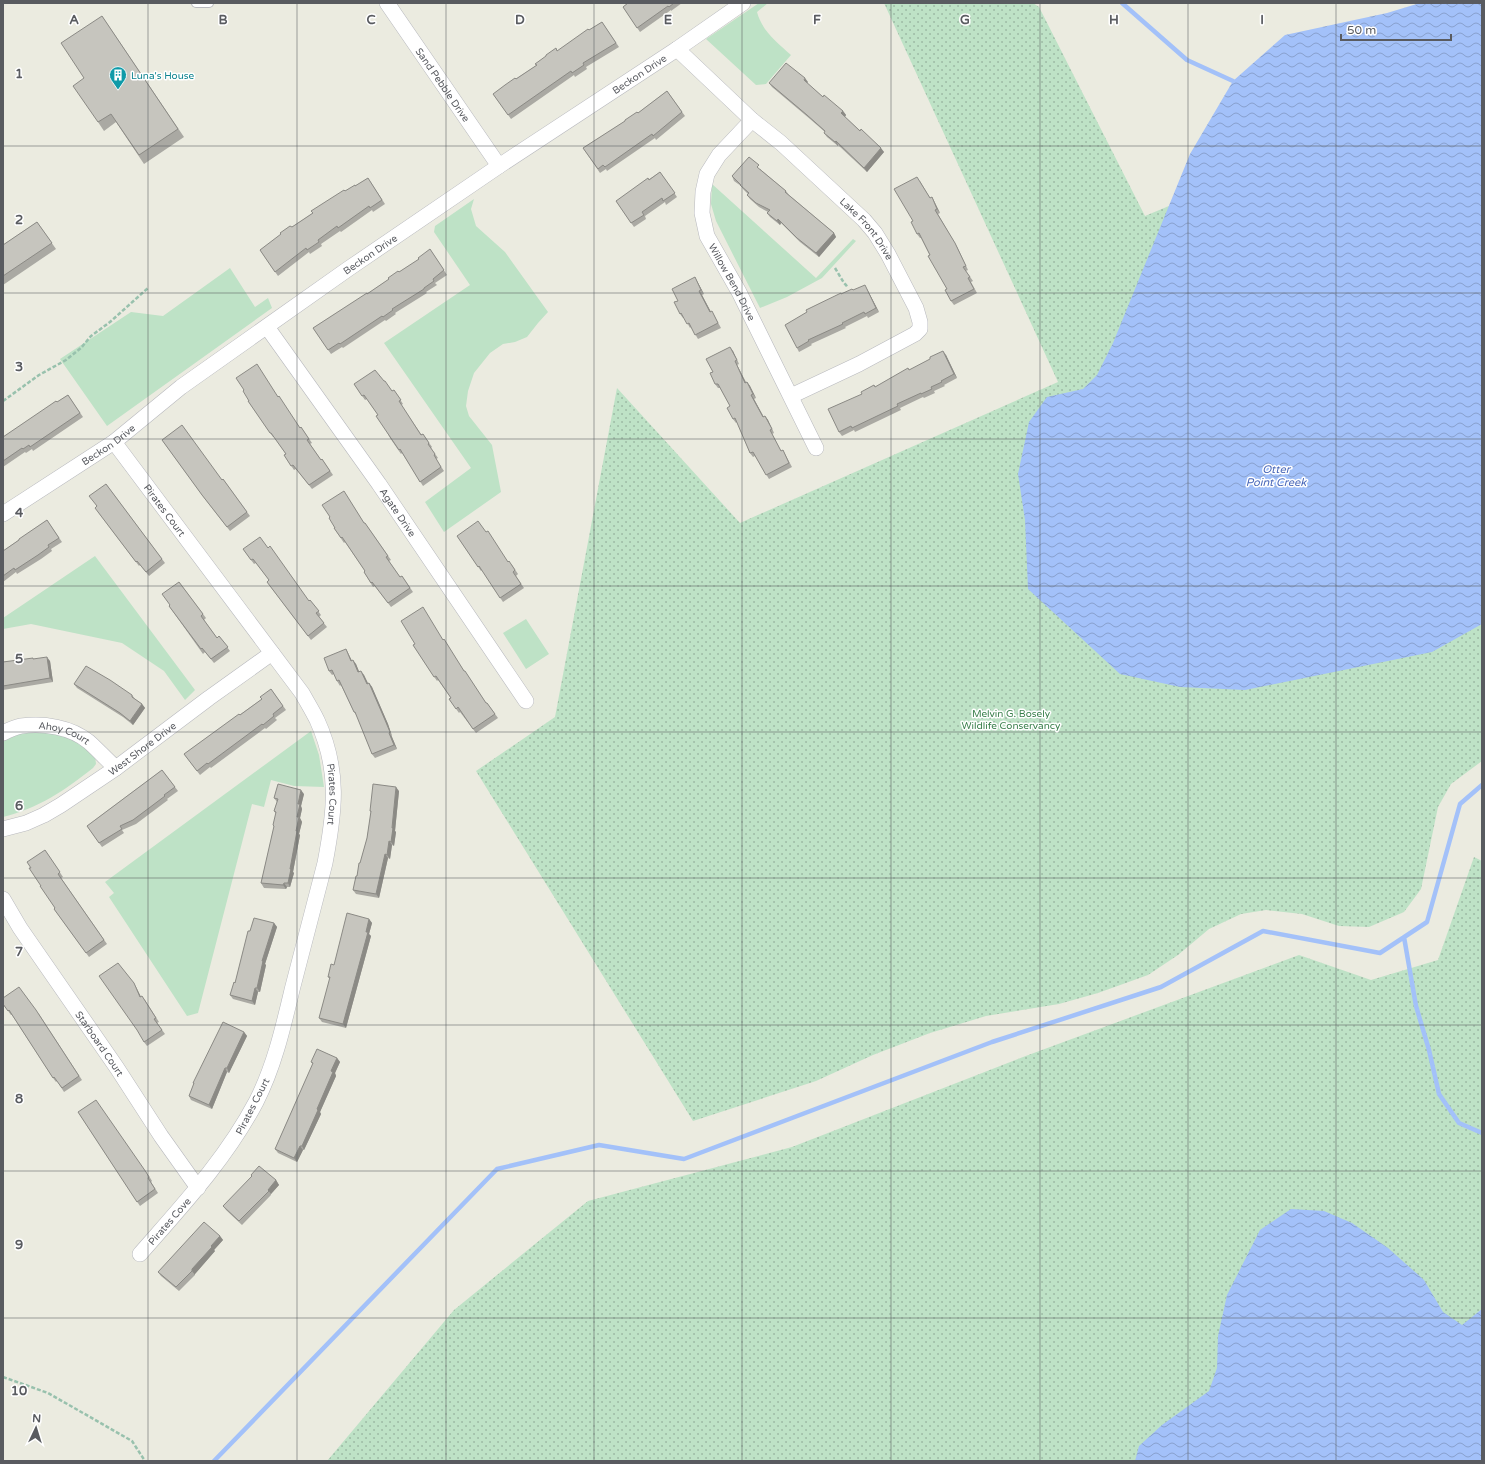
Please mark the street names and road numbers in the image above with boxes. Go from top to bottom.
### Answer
street label: Sand Pebble Drive [413,46,472,125]
street label: Beckon Drive [610,52,670,97]
street label: Lake Front Drive [837,196,895,263]
street label: Beckon Drive [341,232,400,278]
street label: Willow Bend Drive [706,242,757,323]
street label: Beckon Drive [80,422,138,468]
street label: Pirates Court [141,482,188,539]
street label: Agate Drive [377,486,418,540]
street label: Ahoy Court [38,720,92,748]
street label: West Shore Drive [106,720,179,778]
street label: Pirates Court [324,763,338,826]
street label: Starboard Court [72,1009,126,1079]
street label: Pirates Court [233,1076,272,1137]
street label: Pirates Cove [146,1195,194,1248]

